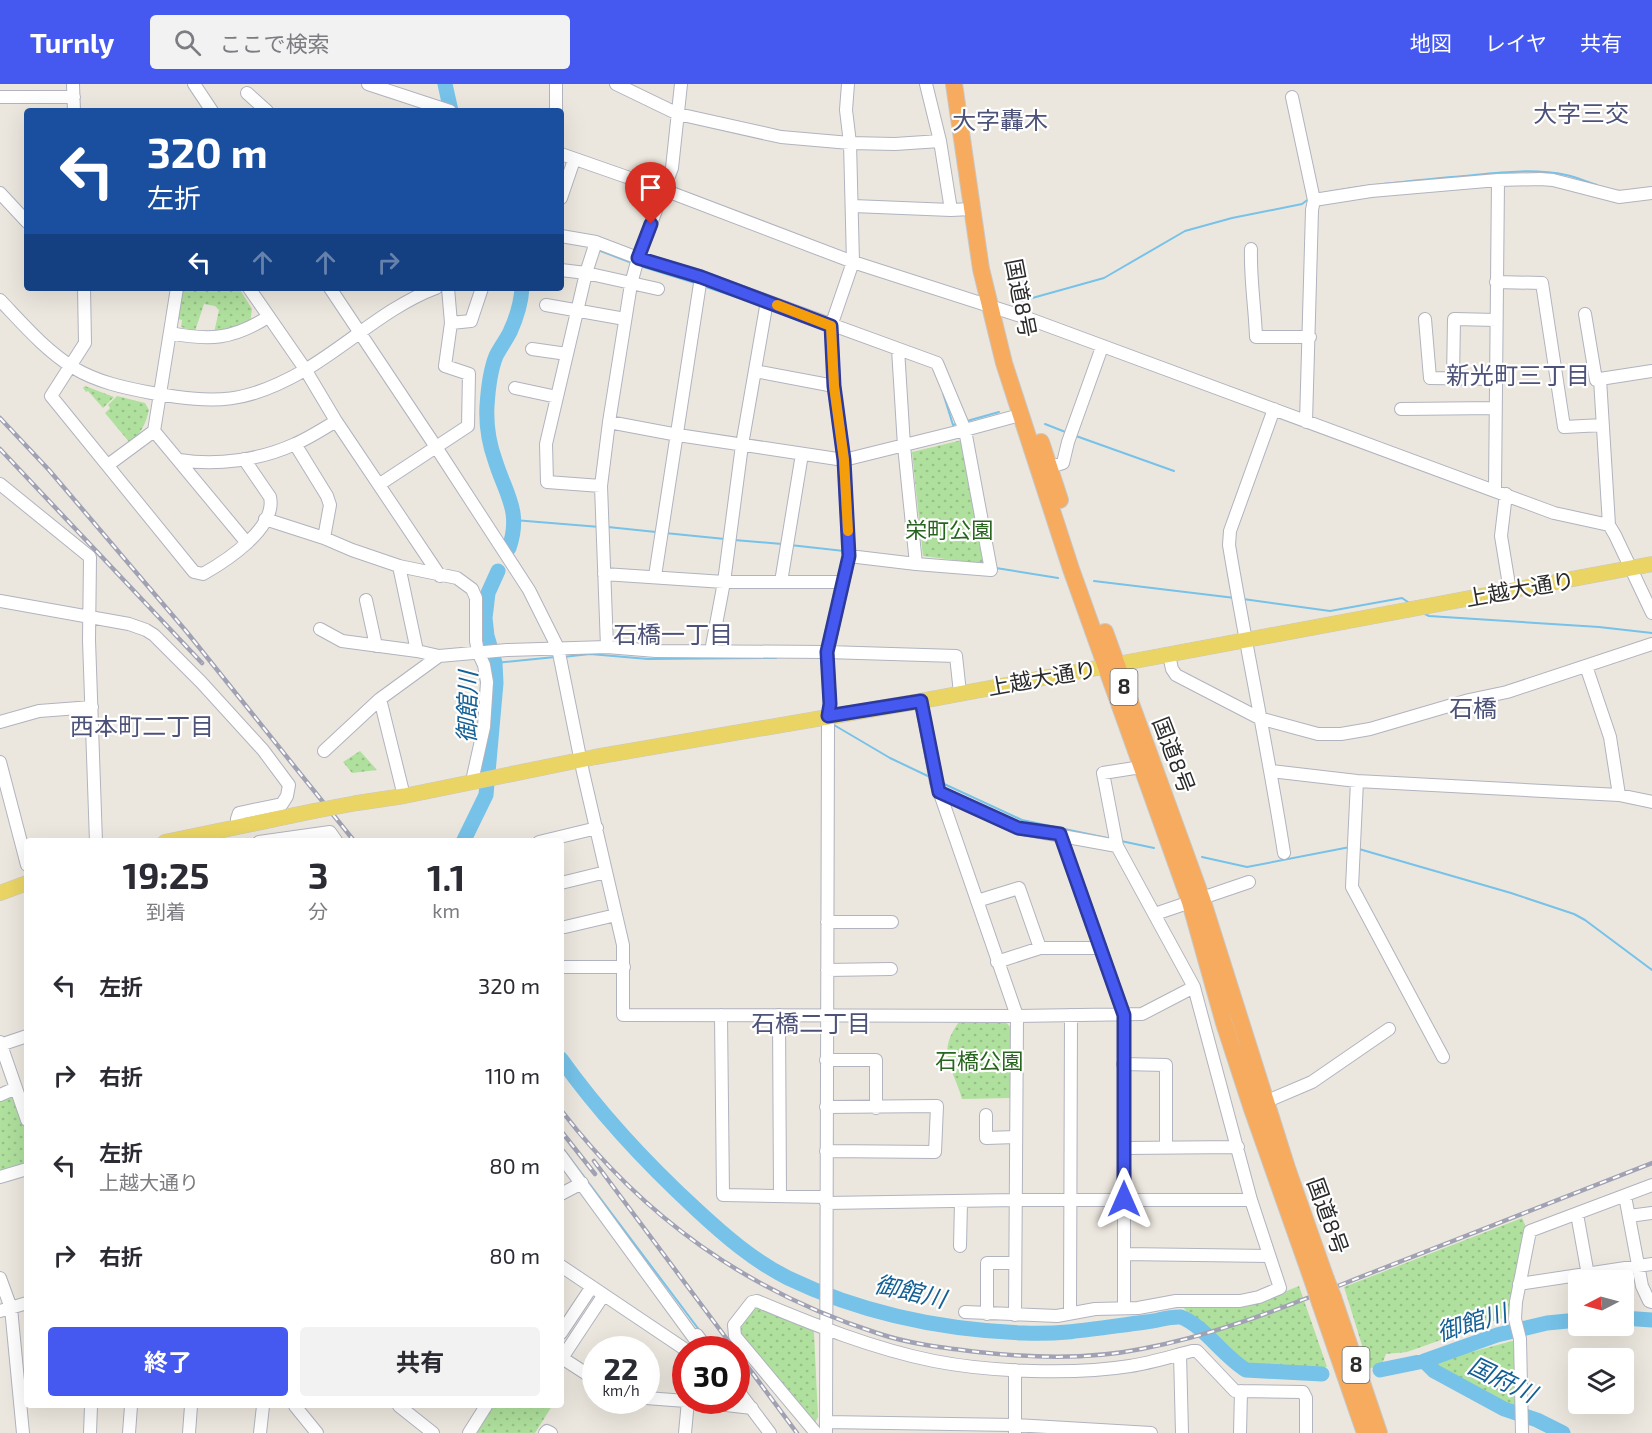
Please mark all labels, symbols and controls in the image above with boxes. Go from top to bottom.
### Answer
search box [150,15,570,69]
text: Turnly [30,25,114,59]
icon: search [171,26,204,59]
text: ここで検索 [219,30,329,56]
text: 地図 [1410,30,1452,55]
text: レイヤ [1485,30,1547,55]
text: 共有 [1580,30,1622,55]
district label: 大字三交 [1533,98,1629,127]
district label: 大字轟木 [952,105,1048,134]
text: 320 m [147,126,268,176]
icon: left [48,132,126,210]
pin [625,162,676,224]
icon: arrive [634,171,667,204]
text: 左折 [147,181,201,213]
icon: left [183,246,216,279]
icon: ahead [246,246,279,279]
icon: ahead [309,246,342,279]
icon: right [372,246,405,279]
street label: 国道8号 [1002,256,1042,339]
district label: 新光町三丁目 [1446,360,1590,389]
park label: 栄町公園 [905,516,993,542]
street label: 上越大通り [1463,566,1576,610]
district label: 石橋一丁目 [613,619,733,648]
street label: 上越大通り [985,655,1098,699]
water label: 御館川 [451,668,482,743]
road number: 8 [1110,669,1138,705]
district label: 石橋 [1449,693,1497,722]
district label: 西本町二丁目 [70,711,214,740]
street label: 国道8号 [1149,713,1201,796]
text: 19:25 [123,853,209,896]
text: 3 [308,853,328,896]
text: 1.1 [427,855,465,898]
text: km [432,898,460,922]
text: 到着 [146,899,186,923]
text: 分 [308,899,328,923]
icon: left [48,969,81,1002]
text: 320 m [478,972,540,998]
text: 左折 [99,973,143,999]
district label: 石橋二丁目 [751,1008,871,1037]
park label: 石橋公園 [935,1047,1023,1073]
icon: right [48,1059,81,1092]
text: 110 m [485,1062,540,1088]
text: 右折 [99,1063,143,1089]
text: 左折 [99,1139,143,1165]
icon: left [48,1149,81,1182]
text: 80 m [489,1152,540,1178]
position arrow [1092,1167,1156,1231]
text: 上越大通り [99,1170,199,1194]
street label: 国道8号 [1303,1174,1355,1257]
icon: right [48,1239,81,1272]
text: 80 m [489,1242,540,1268]
text: 右折 [99,1243,143,1269]
water label: 御館川 [872,1268,952,1313]
north arrow [1568,1270,1634,1336]
map controls [1568,1270,1634,1414]
water label: 御館川 [1433,1296,1513,1346]
button: 終了 [48,1327,288,1396]
button: 共有 [300,1327,540,1396]
speed limit sign: 30 [672,1336,750,1414]
road number: 8 [1342,1347,1370,1383]
button: layers [1568,1348,1634,1414]
text: 22 [604,1350,638,1386]
water label: 国府川 [1464,1350,1544,1409]
text: km/h [602,1381,640,1399]

